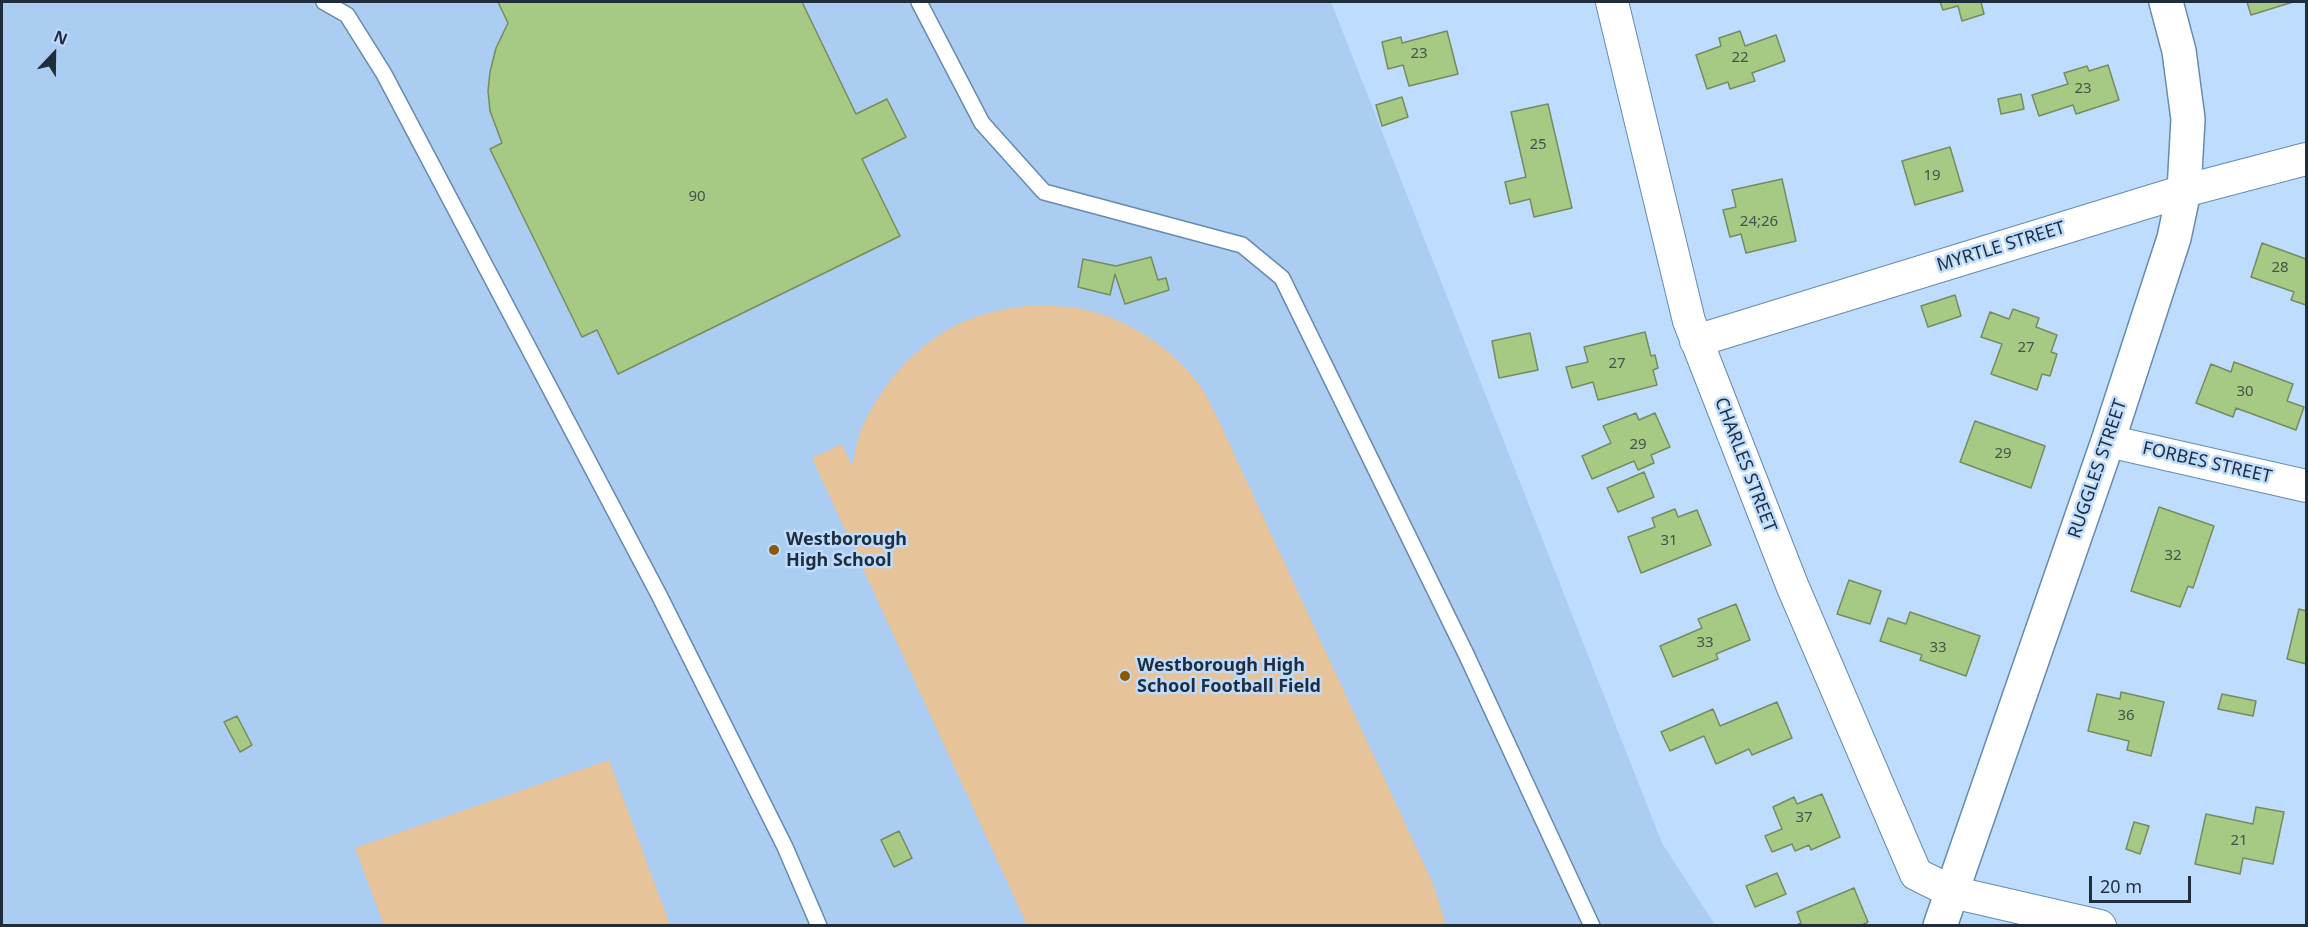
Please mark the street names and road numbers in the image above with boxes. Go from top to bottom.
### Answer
street label: MYRTLE STREET [1934,217,2068,277]
street label: CHARLES STREET [1709,395,1781,535]
street label: RUGGLES STREET [2064,397,2132,541]
street label: FORBES STREET [2140,438,2274,488]

